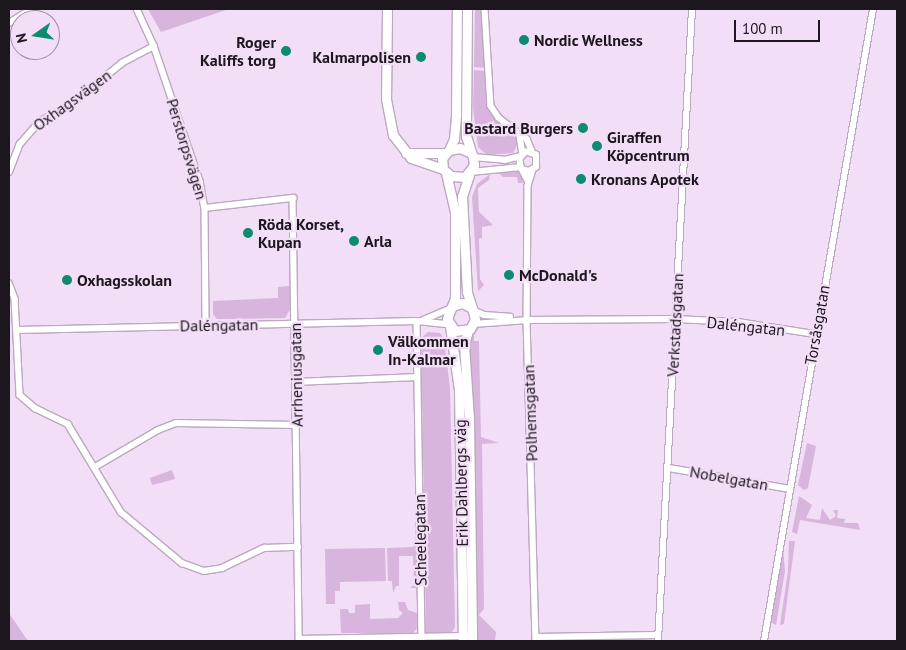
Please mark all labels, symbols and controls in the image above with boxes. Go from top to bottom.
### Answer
north arrow [10,10,60,60]
scale bar [736,10,822,42]
text: 100 m [742,19,783,38]
place label: Nordic Wellness [534,30,643,50]
text: N [12,32,31,45]
place label: Roger Kaliffs torg [200,32,276,70]
marker: Nordic Wellness [518,34,530,46]
marker: Roger Kaliffs torg [280,45,292,57]
place label: Kalmarpolisen [312,47,411,67]
marker: Kalmarpolisen [415,51,427,63]
street label: Oxhagsvägen [29,65,115,135]
street label: Perstorpsvägen [163,96,211,202]
place label: Bastard Burgers [464,118,573,138]
marker: Bastard Burgers [577,122,589,134]
place label: Giraffen Köpcentrum [607,127,690,165]
marker: Giraffen Köpcentrum [591,140,603,152]
place label: Kronans Apotek [591,169,699,189]
marker: Kronans Apotek [575,173,587,185]
place label: Röda Korset, Kupan [258,214,344,252]
marker: Röda Korset, Kupan [242,227,254,239]
place label: Arla [364,231,392,251]
marker: Arla [348,235,360,247]
place label: McDonald's [519,265,597,285]
marker: McDonald's [503,269,515,281]
place label: Oxhagsskolan [77,270,172,290]
street label: Verkstadsgatan [663,273,687,377]
marker: Oxhagsskolan [61,274,73,286]
street label: Torsåsgatan [801,283,833,367]
street label: Daléngatan [706,312,786,340]
street label: Daléngatan [180,315,258,335]
street label: Arrheniusgatan [285,323,307,427]
place label: Välkommen In-Kalmar [388,331,469,369]
marker: Välkommen In-Kalmar [372,344,384,356]
street label: Polhemsgatan [519,364,541,462]
street label: Erik Dahlbergs väg [450,419,472,547]
street label: Nobelgatan [688,462,770,494]
street label: Scheelegatan [410,494,430,586]

